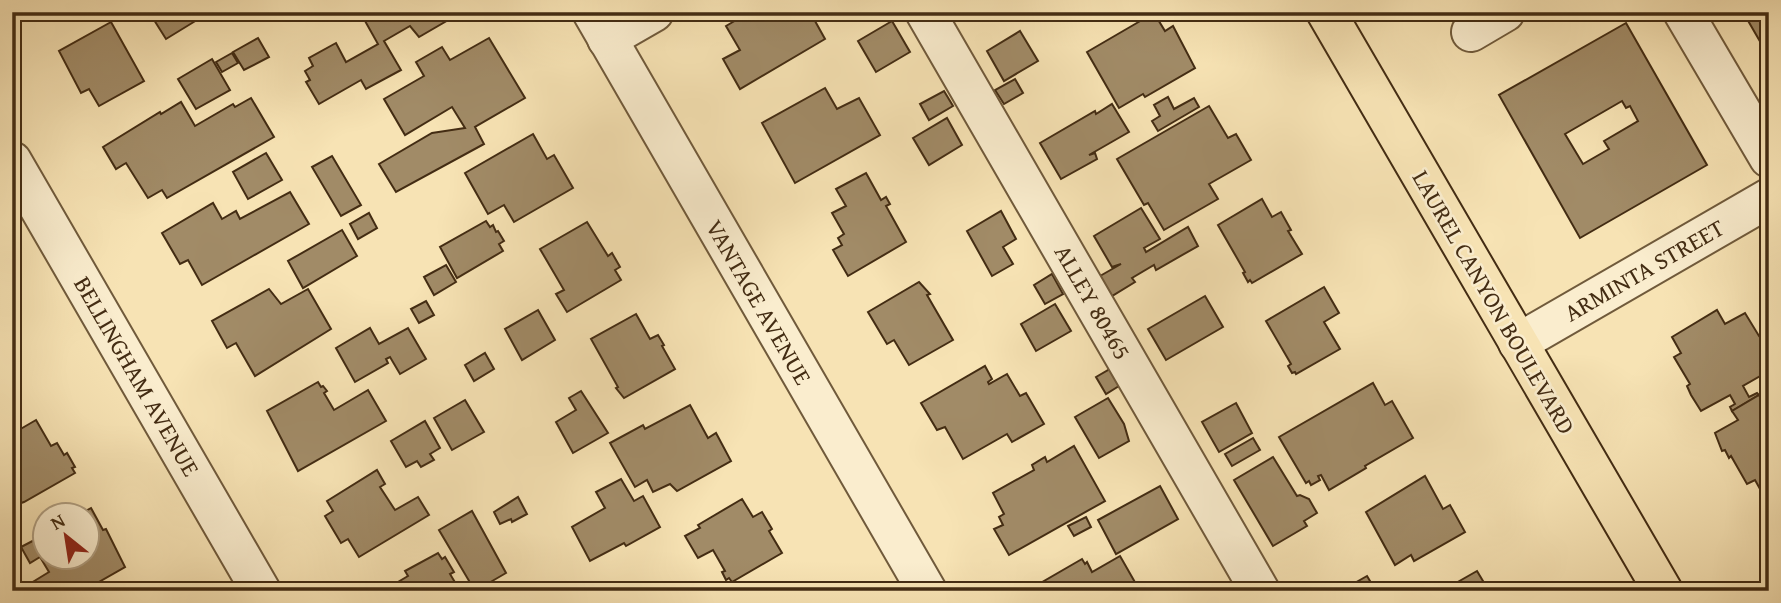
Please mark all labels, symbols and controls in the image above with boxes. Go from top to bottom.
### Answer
street label: LAUREL CANYON BOULEVARD [1404,163,1584,441]
street label: ARMINTA STREET [1557,210,1731,330]
street label: VANTAGE AVENUE [697,213,821,391]
street label: ALLEY 80465 [1046,238,1140,366]
street label: BELLINGHAM AVENUE [65,269,209,483]
north arrow [32,502,102,572]
text: N [45,506,70,537]

